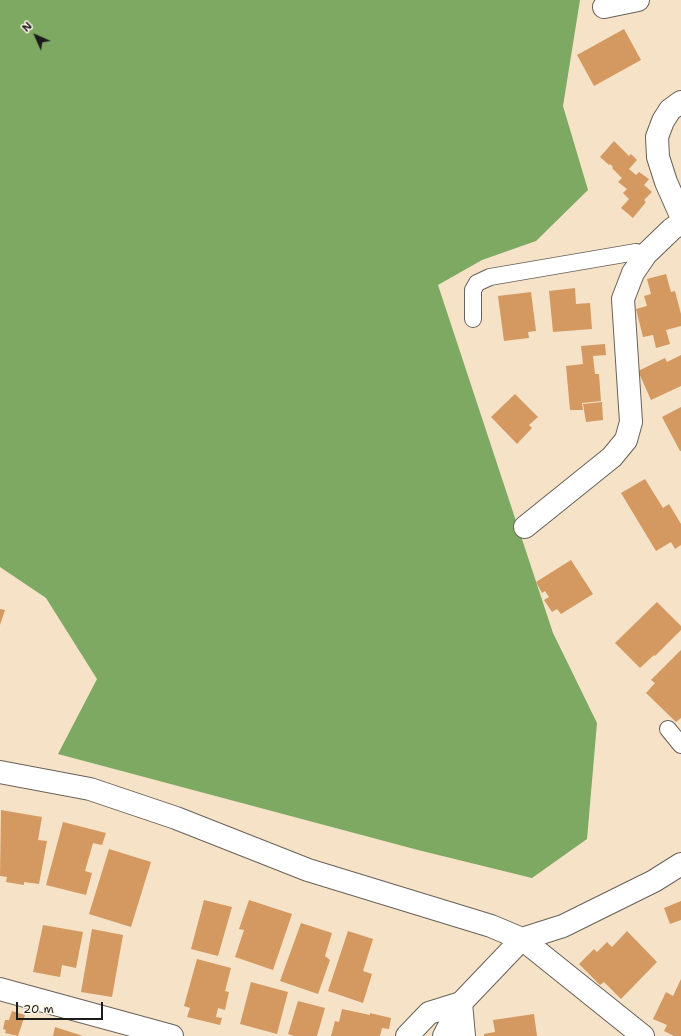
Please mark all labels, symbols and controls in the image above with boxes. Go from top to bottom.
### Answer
north arrow [16,16,56,56]
text: N [19,19,36,36]
scale bar [18,994,105,1020]
text: 20 m [23,1001,54,1017]

